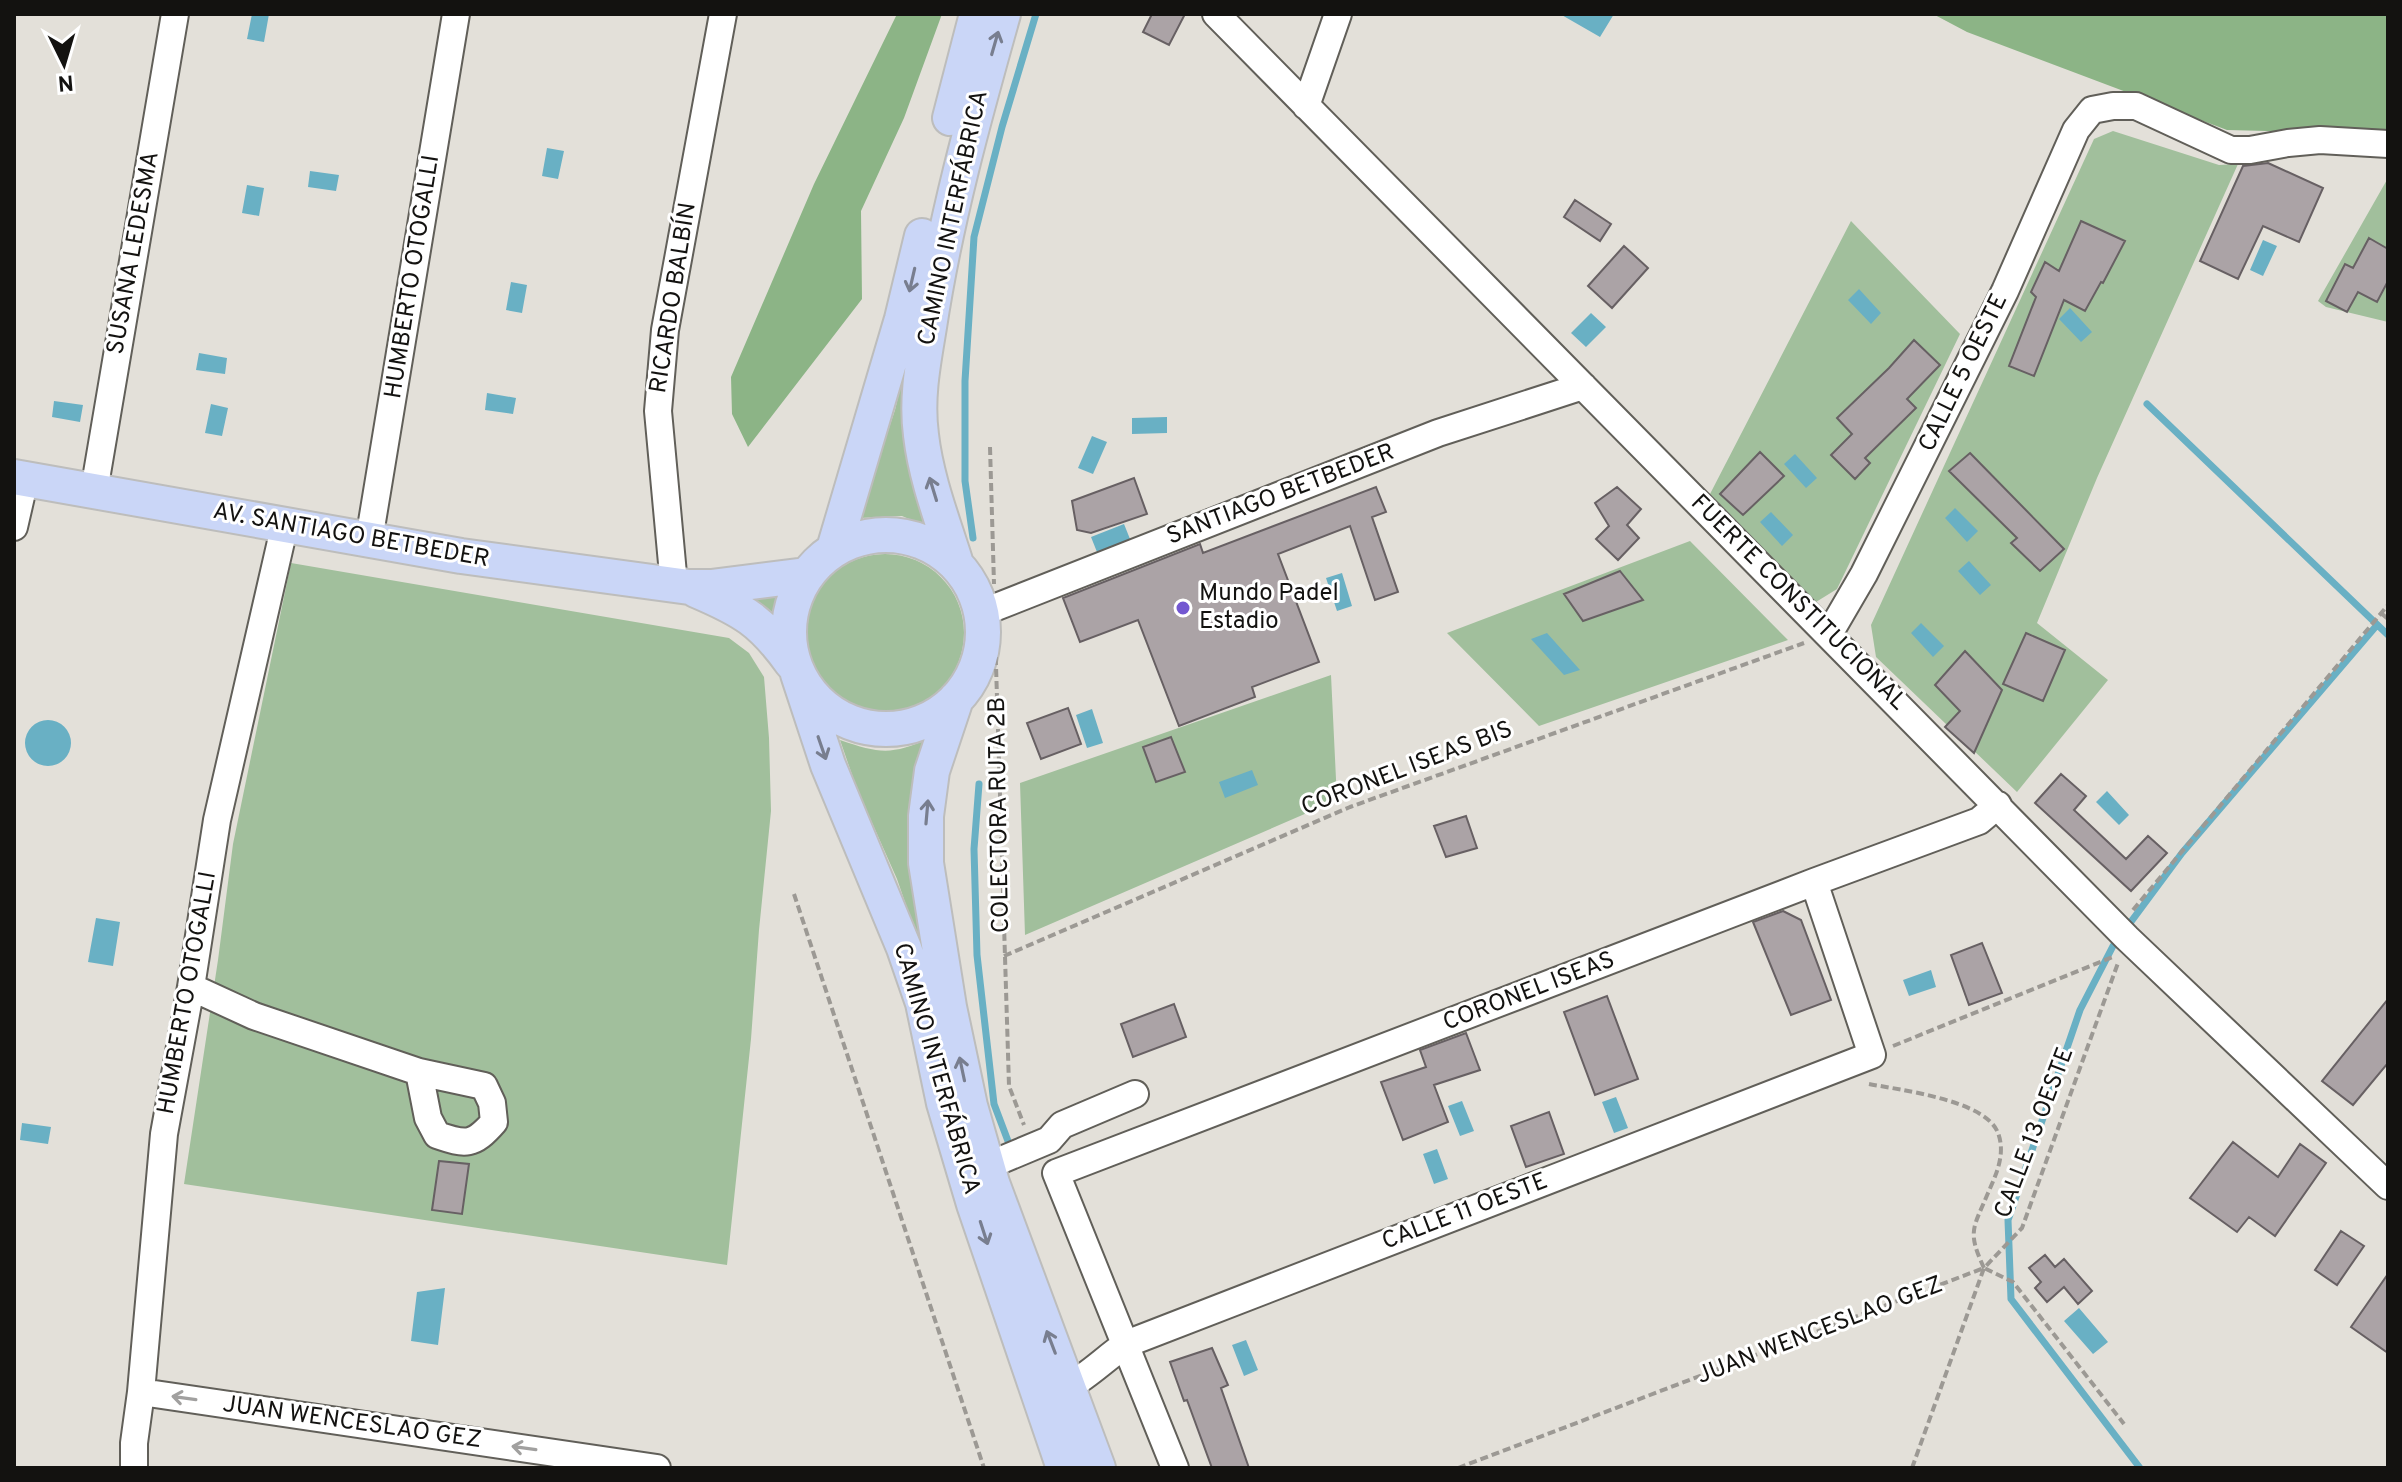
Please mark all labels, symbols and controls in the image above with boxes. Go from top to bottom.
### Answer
north arrow [24,24,104,104]
one-way arrow [988,31,1003,57]
text: N [56,67,75,96]
street label: CAMINO INTERFÁBRICA [910,87,996,348]
street label: SUSANA LEDESMA [101,149,167,357]
street label: HUMBERTO OTOGALLI [379,153,447,401]
street label: RICARDO BALBÍN [642,200,704,396]
one-way arrow [903,267,918,292]
street label: CALLE 5 OESTE [1913,289,2015,457]
street label: SANTIAGO BETBEDER [1163,438,1399,552]
one-way arrow [924,477,939,502]
street label: FUERTE CONSTITUCIONAL [1684,489,1912,717]
street label: AV. SANTIAGO BETBEDER [210,497,492,575]
place label: Mundo Padel Estadio [1199,579,1339,637]
marker: Mundo Padel Estadio [1174,599,1192,617]
street label: COLECTORA RUTA 2B [983,697,1017,933]
street label: CORONEL ISEAS BIS [1297,715,1517,823]
one-way arrow [816,736,831,761]
one-way arrow [920,799,935,826]
street label: HUMBERTO OTOGALLI [152,869,224,1117]
street label: CAMINO INTERFÁBRICA [886,939,988,1198]
street label: CORONEL ISEAS [1439,945,1619,1039]
street label: CALLE 13 OESTE [1989,1043,2081,1223]
one-way arrow [954,1057,969,1082]
street label: CALLE 11 OESTE [1378,1167,1552,1257]
one-way arrow [977,1220,992,1245]
street label: JUAN WENCESLAO GEZ [1693,1270,1947,1392]
one-way arrow [1043,1331,1057,1355]
one-way arrow [172,1390,197,1405]
street label: JUAN WENCESLAO GEZ [221,1390,483,1456]
one-way arrow [512,1440,537,1455]

